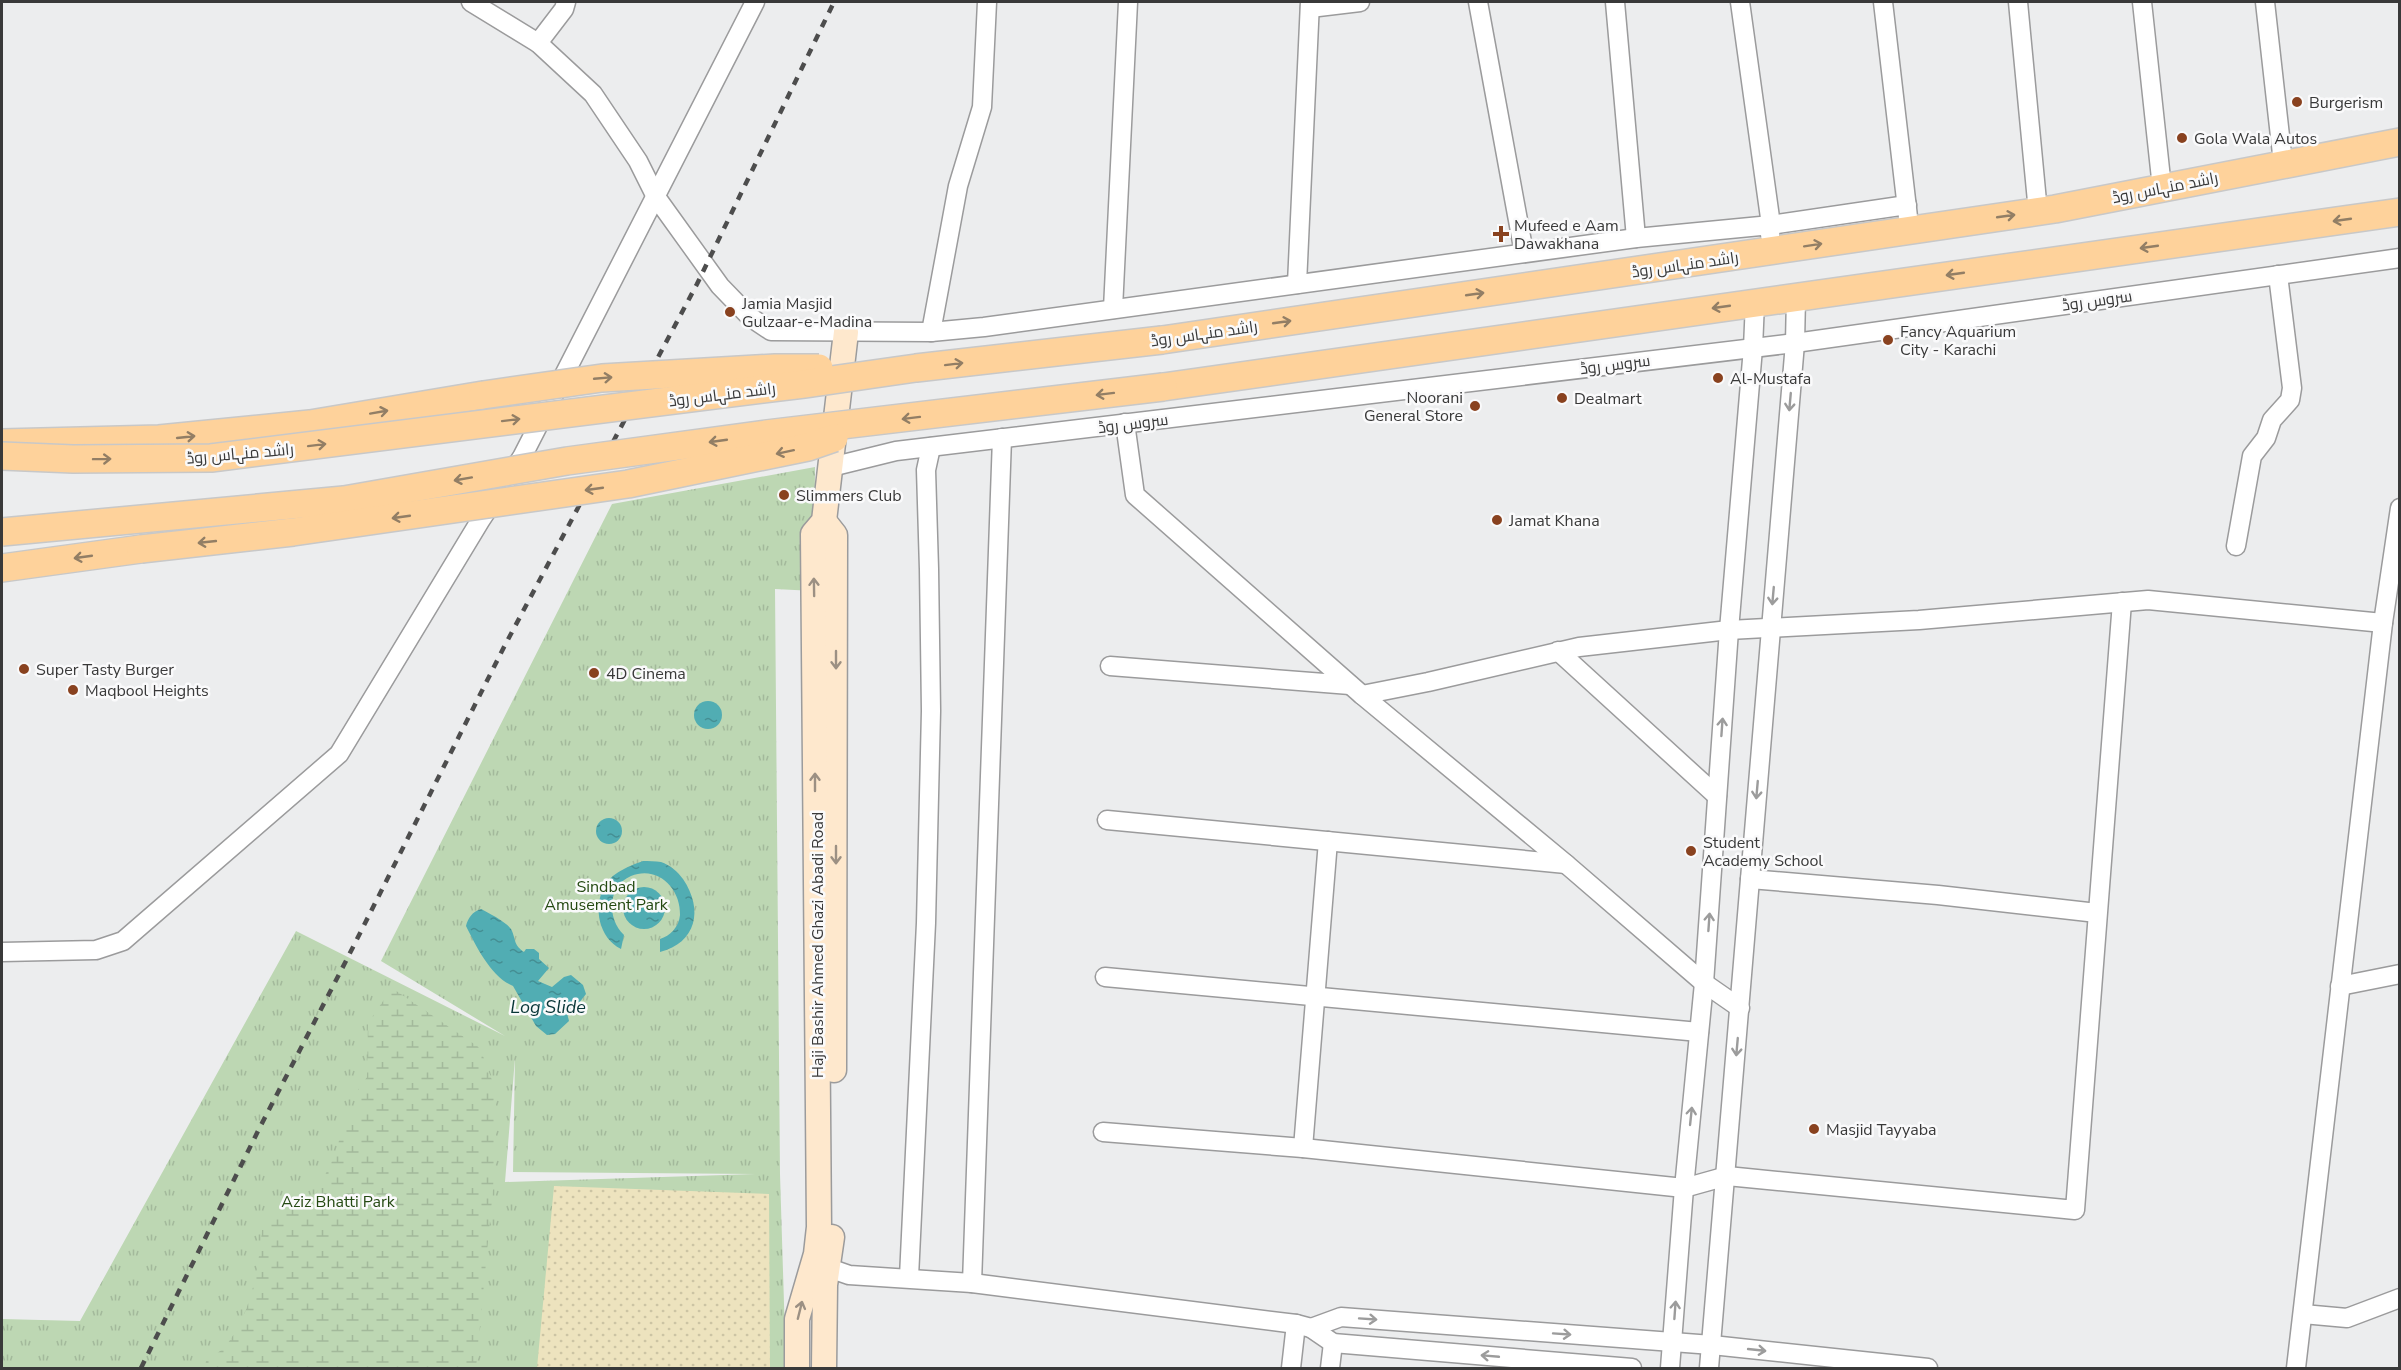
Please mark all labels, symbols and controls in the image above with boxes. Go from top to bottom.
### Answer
place label: Burgerism [2309,92,2383,114]
marker: Burgerism [2290,95,2304,109]
place label: Gola Wala Autos [2194,128,2317,150]
marker: Gola Wala Autos [2175,131,2189,145]
street label: راشد منہاس روڈ [2110,167,2220,209]
one-way arrow [1996,210,2015,221]
one-way arrow [2332,214,2352,225]
place label: Mufeed e Aam Dawakhana [1514,215,1619,255]
marker: Mufeed e Aam Dawakhana [1492,225,1510,243]
one-way arrow [1803,239,1823,250]
one-way arrow [2139,242,2159,253]
street label: راشد منہاس روڈ [1630,247,1740,283]
one-way arrow [1946,269,1966,280]
street label: سروس روڈ [2061,285,2134,317]
one-way arrow [1464,289,1484,300]
place label: Jamia Masjid Gulzaar-e-Madina [741,293,872,333]
one-way arrow [1711,302,1731,313]
marker: Jamia Masjid Gulzaar-e-Madina [723,305,737,319]
street label: راشد منہاس روڈ [1149,316,1259,352]
one-way arrow [1271,317,1291,328]
place label: Fancy Aquarium City - Karachi [1900,321,2016,361]
marker: Fancy Aquarium City - Karachi [1881,333,1895,347]
street label: سروس روڈ [1579,350,1652,380]
one-way arrow [944,358,963,369]
place label: Al-Mustafa [1730,368,1811,390]
marker: Al-Mustafa [1711,371,1725,385]
one-way arrow [593,372,613,383]
street label: راشد منہاس روڈ [667,378,777,412]
place label: Noorani General Store [1364,387,1463,427]
place label: Dealmart [1574,388,1642,410]
one-way arrow [1096,389,1115,400]
marker: Dealmart [1555,391,1569,405]
one-way arrow [1784,391,1795,411]
marker: Noorani General Store [1468,399,1482,413]
one-way arrow [369,407,389,418]
street label: سروس روڈ [1097,409,1170,439]
one-way arrow [902,412,922,423]
one-way arrow [500,415,520,426]
one-way arrow [175,431,195,442]
one-way arrow [708,435,728,446]
street label: راشد منہاس روڈ [186,438,295,470]
one-way arrow [307,440,327,451]
one-way arrow [776,447,796,458]
one-way arrow [91,453,111,465]
one-way arrow [453,474,473,485]
one-way arrow [584,484,604,495]
place label: Slimmers Club [796,485,901,507]
marker: Slimmers Club [777,488,791,502]
place label: Jamat Khana [1508,510,1600,532]
one-way arrow [391,511,411,522]
marker: Jamat Khana [1490,513,1504,527]
one-way arrow [198,536,218,547]
one-way arrow [74,551,94,562]
one-way arrow [808,577,820,597]
one-way arrow [1767,585,1778,605]
one-way arrow [830,649,842,669]
place label: Super Tasty Burger [36,659,174,681]
marker: Super Tasty Burger [17,662,31,676]
place label: 4D Cinema [606,663,686,685]
marker: 4D Cinema [587,666,601,680]
place label: Maqbool Heights [85,680,209,702]
marker: Maqbool Heights [66,683,80,697]
one-way arrow [1717,718,1728,738]
one-way arrow [810,772,821,792]
one-way arrow [1752,780,1763,800]
street label: Haji Bashir Ahmed Ghazi Abadi Road [807,812,829,1078]
place label: Student Academy School [1703,832,1823,872]
one-way arrow [830,844,842,864]
marker: Student Academy School [1684,844,1698,858]
park label: Sindbad Amusement Park [544,876,669,916]
one-way arrow [1703,912,1714,932]
water label: Log Slide [510,995,586,1019]
one-way arrow [1731,1037,1742,1057]
one-way arrow [1686,1106,1697,1126]
place label: Masjid Tayyaba [1826,1119,1936,1141]
marker: Masjid Tayyaba [1807,1122,1821,1136]
park label: Aziz Bhatti Park [281,1191,396,1213]
one-way arrow [795,1301,806,1320]
one-way arrow [1670,1301,1681,1321]
one-way arrow [1357,1314,1377,1325]
one-way arrow [1552,1329,1572,1340]
one-way arrow [1746,1345,1766,1356]
one-way arrow [1480,1350,1500,1361]

